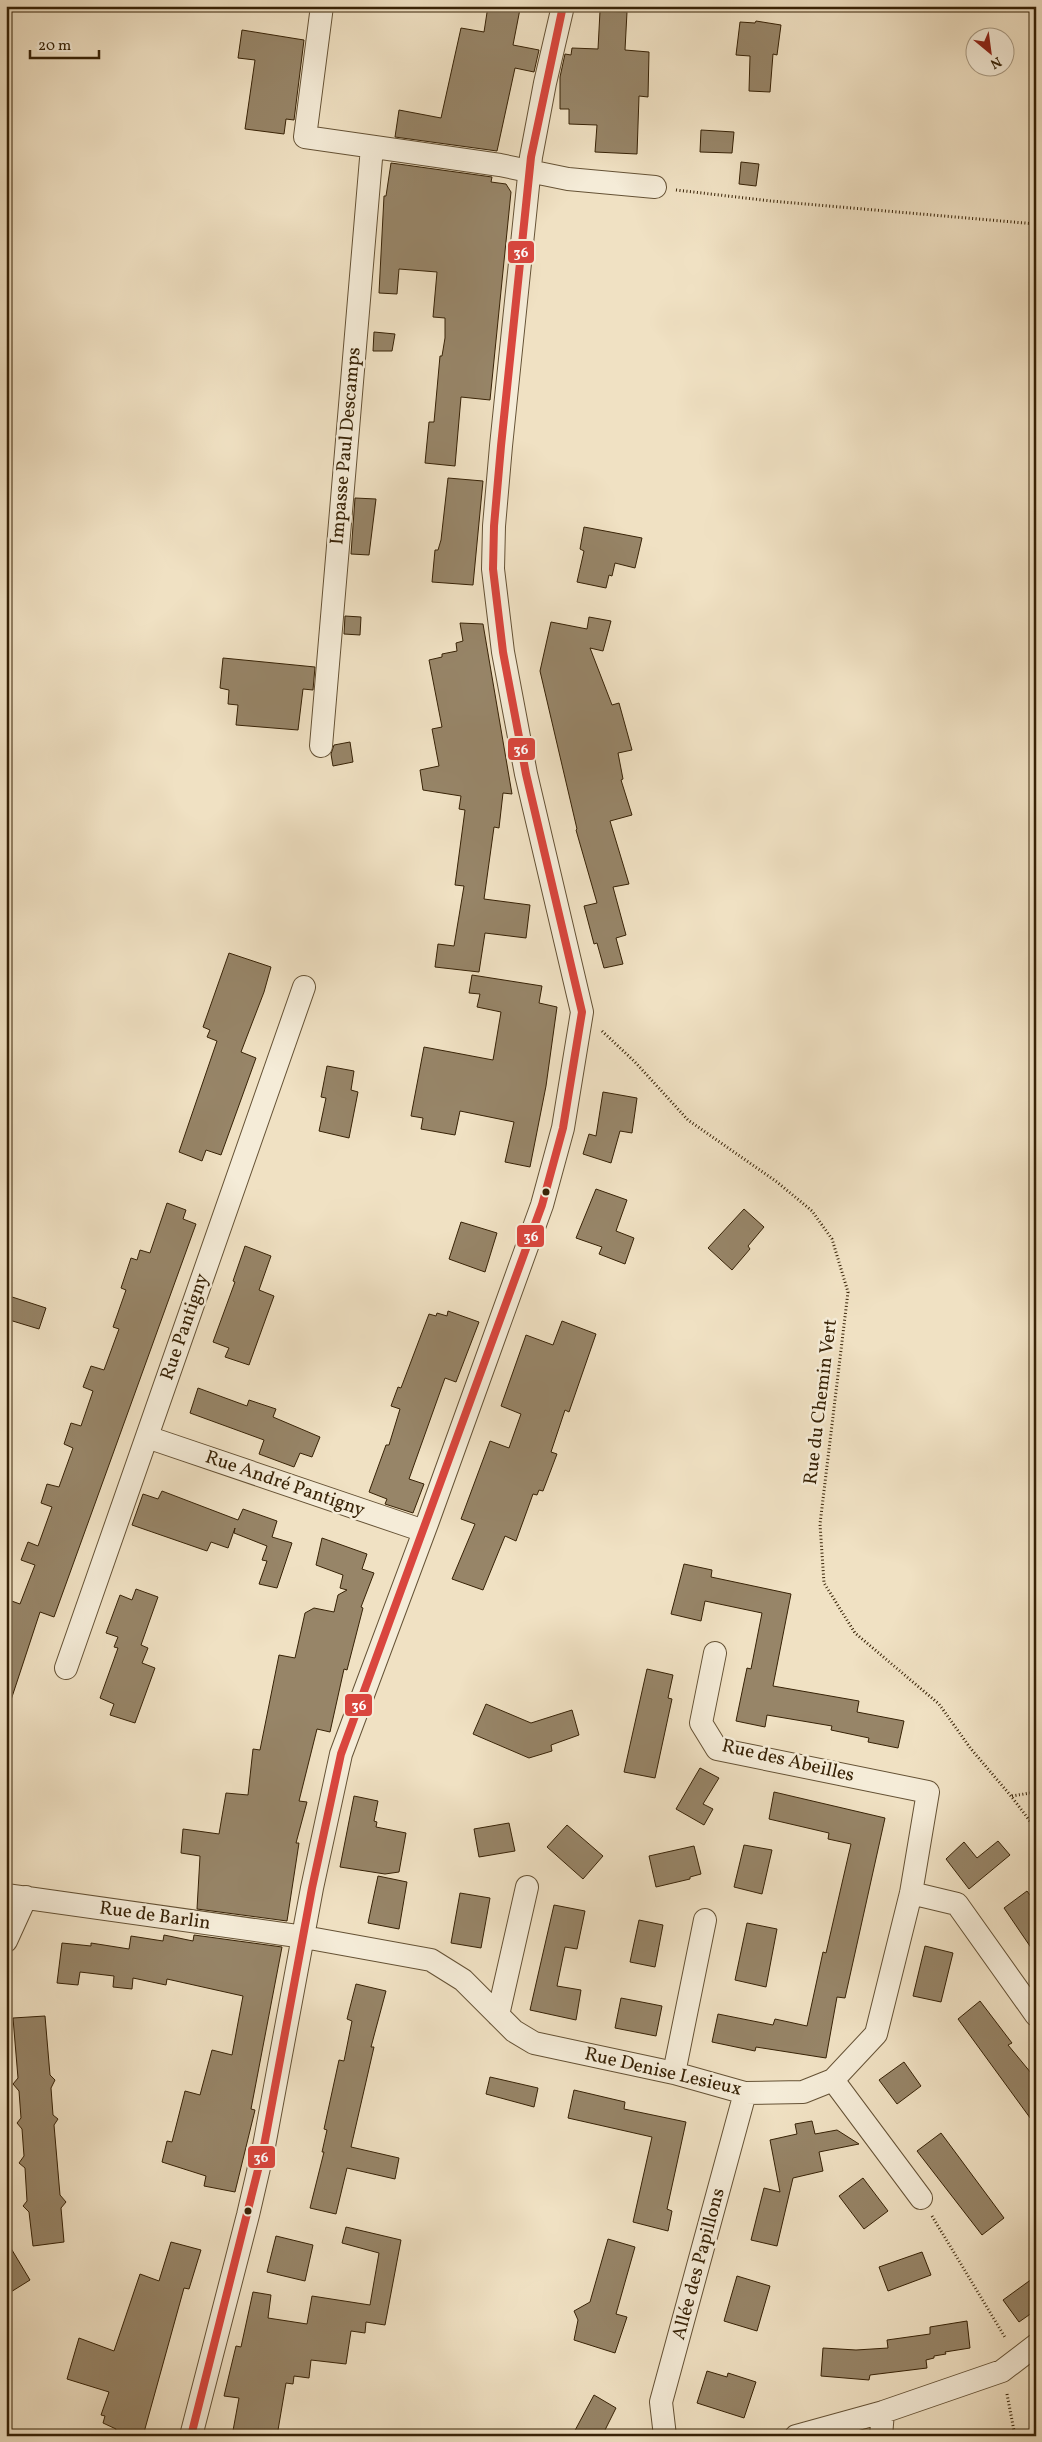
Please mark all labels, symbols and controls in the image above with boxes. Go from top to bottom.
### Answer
scale bar [30,28,99,60]
north arrow [964,28,1014,78]
text: 20 m [38,36,71,57]
text: N [987,51,1005,73]
line badge: 36 [507,240,535,264]
text: 36 [514,244,529,263]
street label: Impasse Paul Descamps [324,346,368,546]
line badge: 36 [507,737,536,761]
text: 36 [514,741,529,760]
unlabelled marker [541,1187,551,1197]
line badge: 36 [516,1224,545,1248]
text: 36 [524,1228,539,1247]
street label: Rue Pantigny [155,1270,215,1384]
street label: Rue du Chemin Vert [798,1317,844,1486]
street label: Rue André Pantigny [202,1444,368,1524]
line badge: 36 [344,1693,373,1717]
text: 36 [352,1697,367,1716]
street label: Rue des Abeilles [719,1733,857,1789]
street label: Rue de Barlin [98,1895,212,1937]
street label: Rue Denise Lesieux [582,2041,744,2103]
line badge: 36 [247,2145,276,2169]
text: 36 [254,2149,269,2168]
street label: Allée des Papillons [666,2185,732,2343]
unlabelled marker [243,2206,253,2216]

